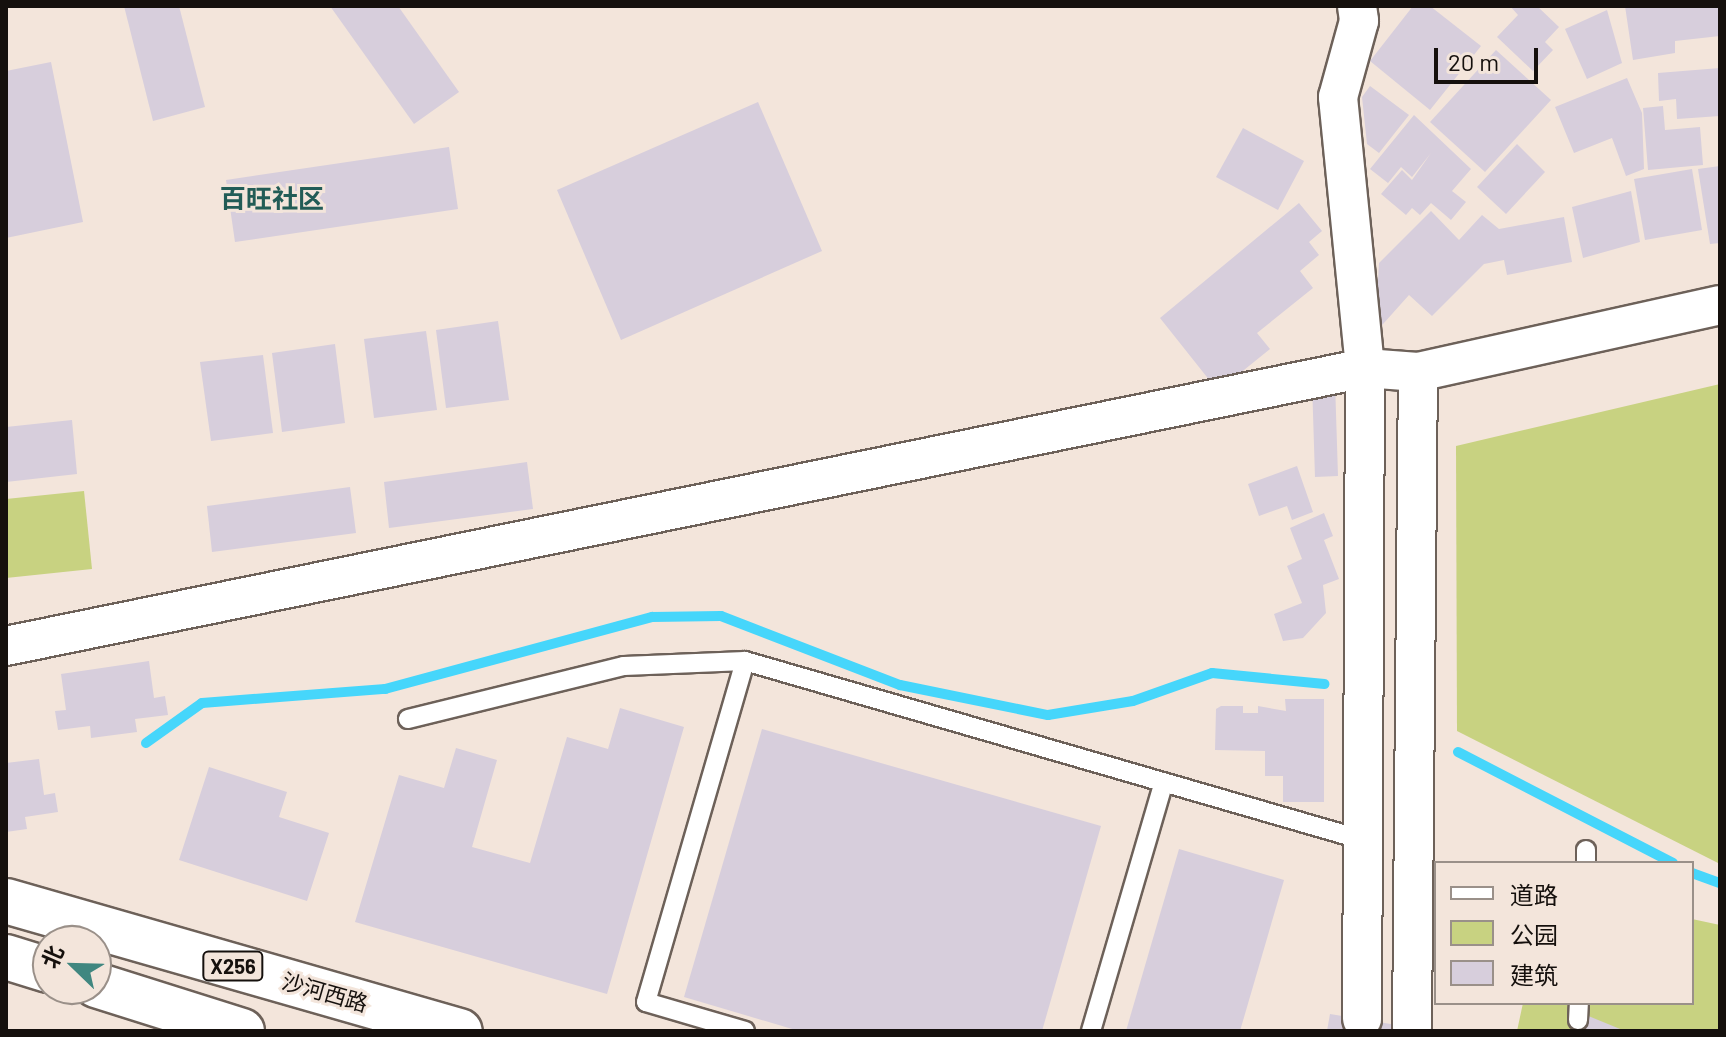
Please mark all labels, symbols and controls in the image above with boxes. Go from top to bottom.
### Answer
scale bar [1438,32,1542,82]
text: 20 m [1448,47,1499,76]
district label: 百旺社区 [220,182,324,214]
legend [1434,861,1694,1005]
text: 道路 [1510,880,1558,909]
text: 公园 [1510,920,1558,949]
north arrow [32,925,112,1005]
text: 北 [35,941,68,972]
road number: X256 [201,950,265,982]
text: 建筑 [1510,960,1558,989]
street label: 沙河西路 [279,967,371,1017]

